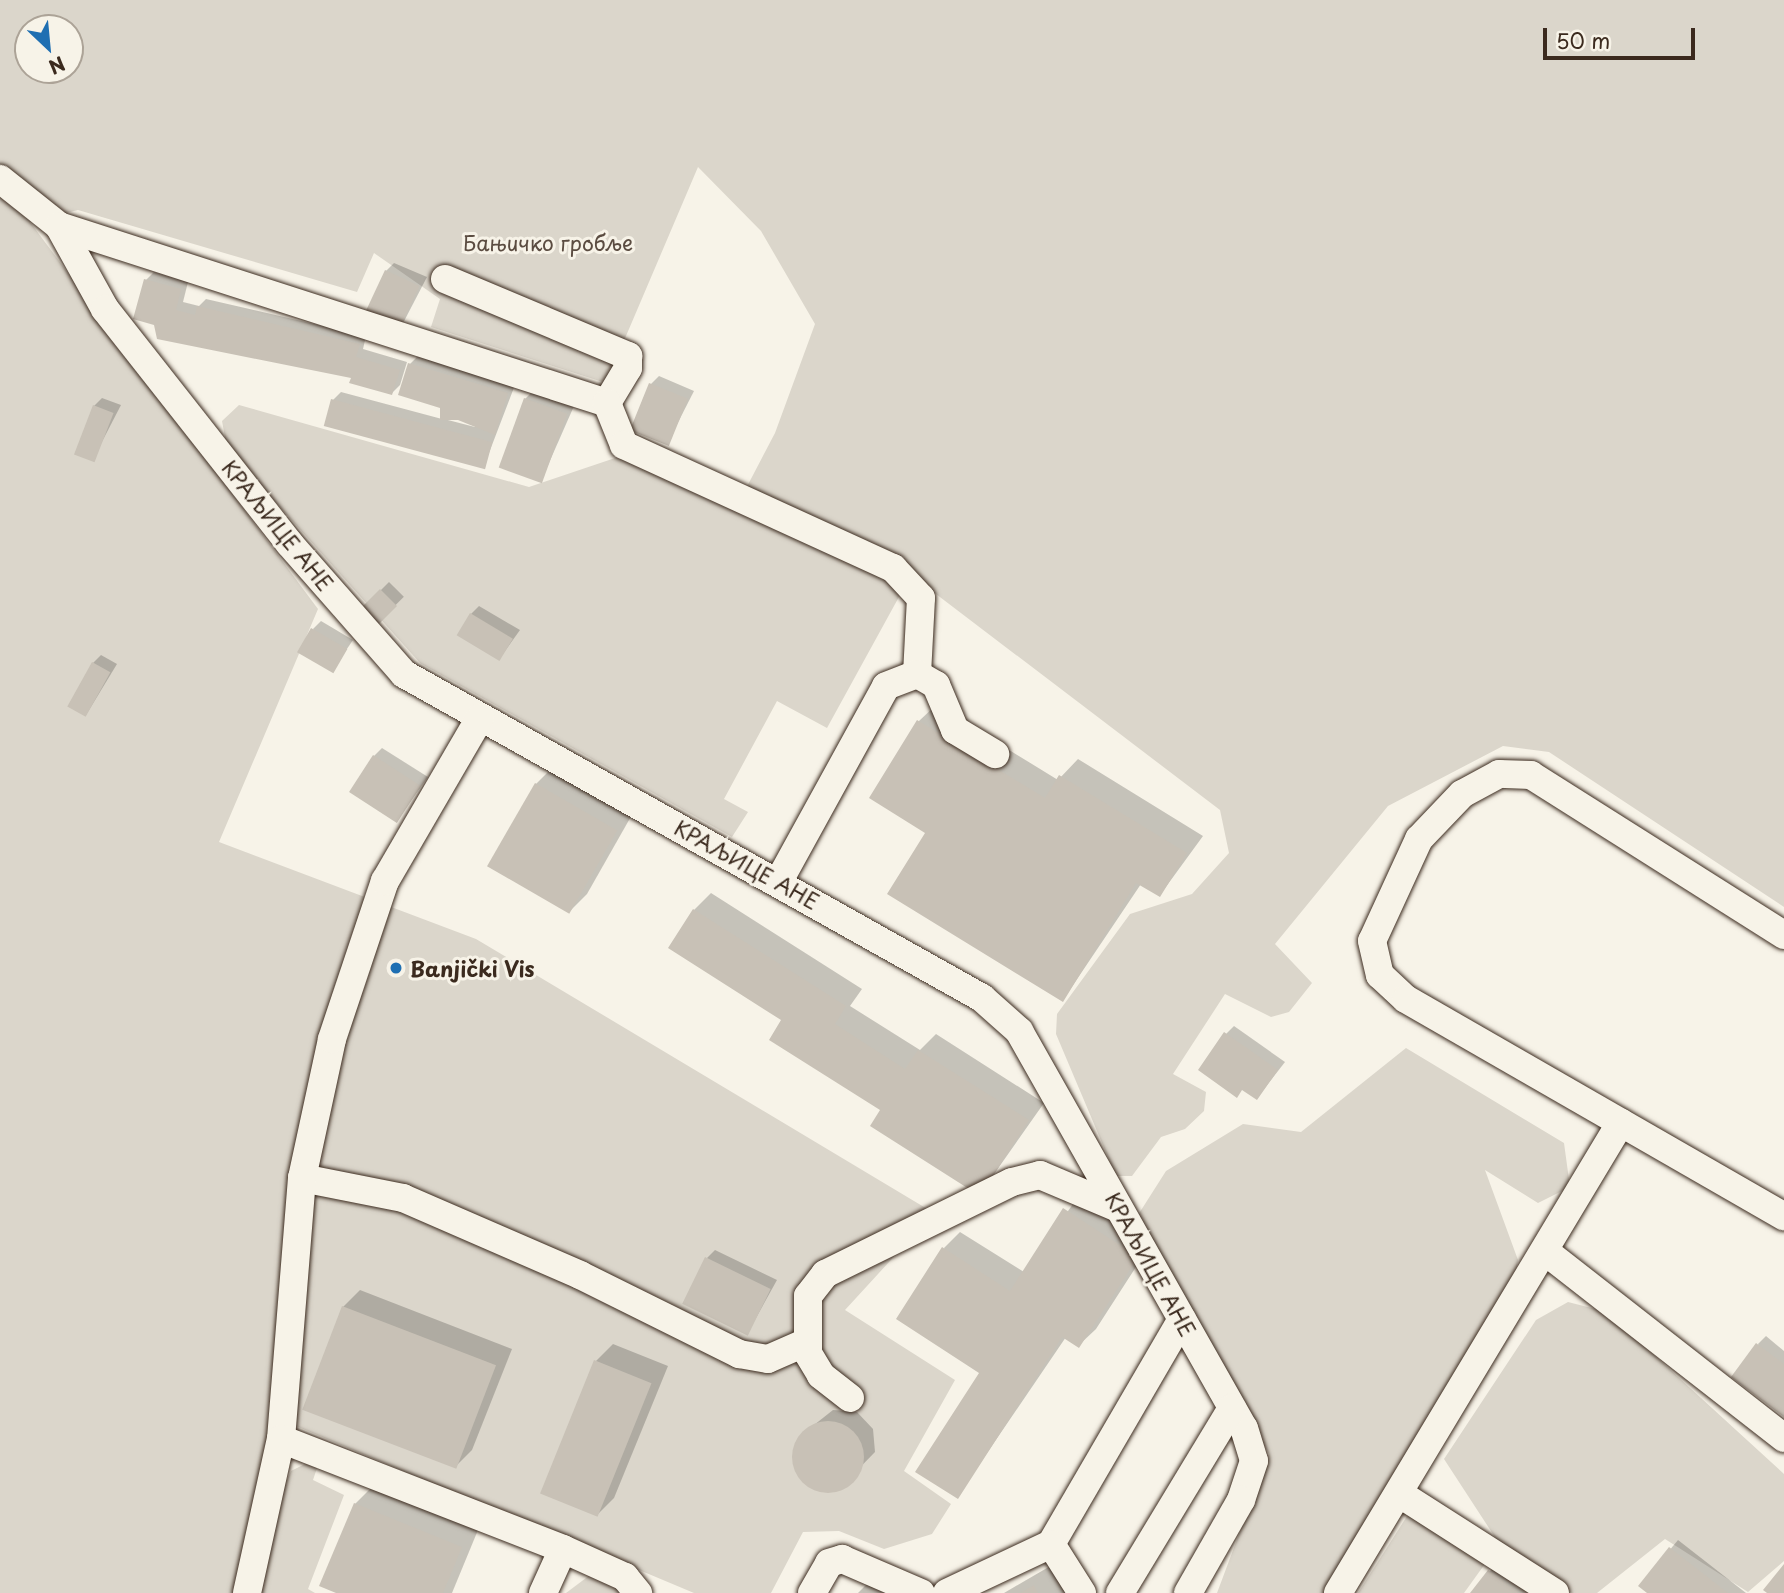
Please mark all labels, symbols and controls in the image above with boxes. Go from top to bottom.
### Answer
north arrow [14,14,84,84]
scale bar [1546,14,1698,58]
text: 50 m [1556,24,1610,56]
text: N [44,50,70,82]
park label: Бањичко гробље [463,229,633,255]
street label: КРАЉИЦЕ АНЕ [217,454,339,596]
street label: КРАЉИЦЕ АНЕ [670,814,824,914]
place label: Banjički Vis [410,955,536,981]
marker: Banjički Vis [388,960,404,976]
street label: КРАЉИЦЕ АНЕ [1101,1187,1201,1341]

